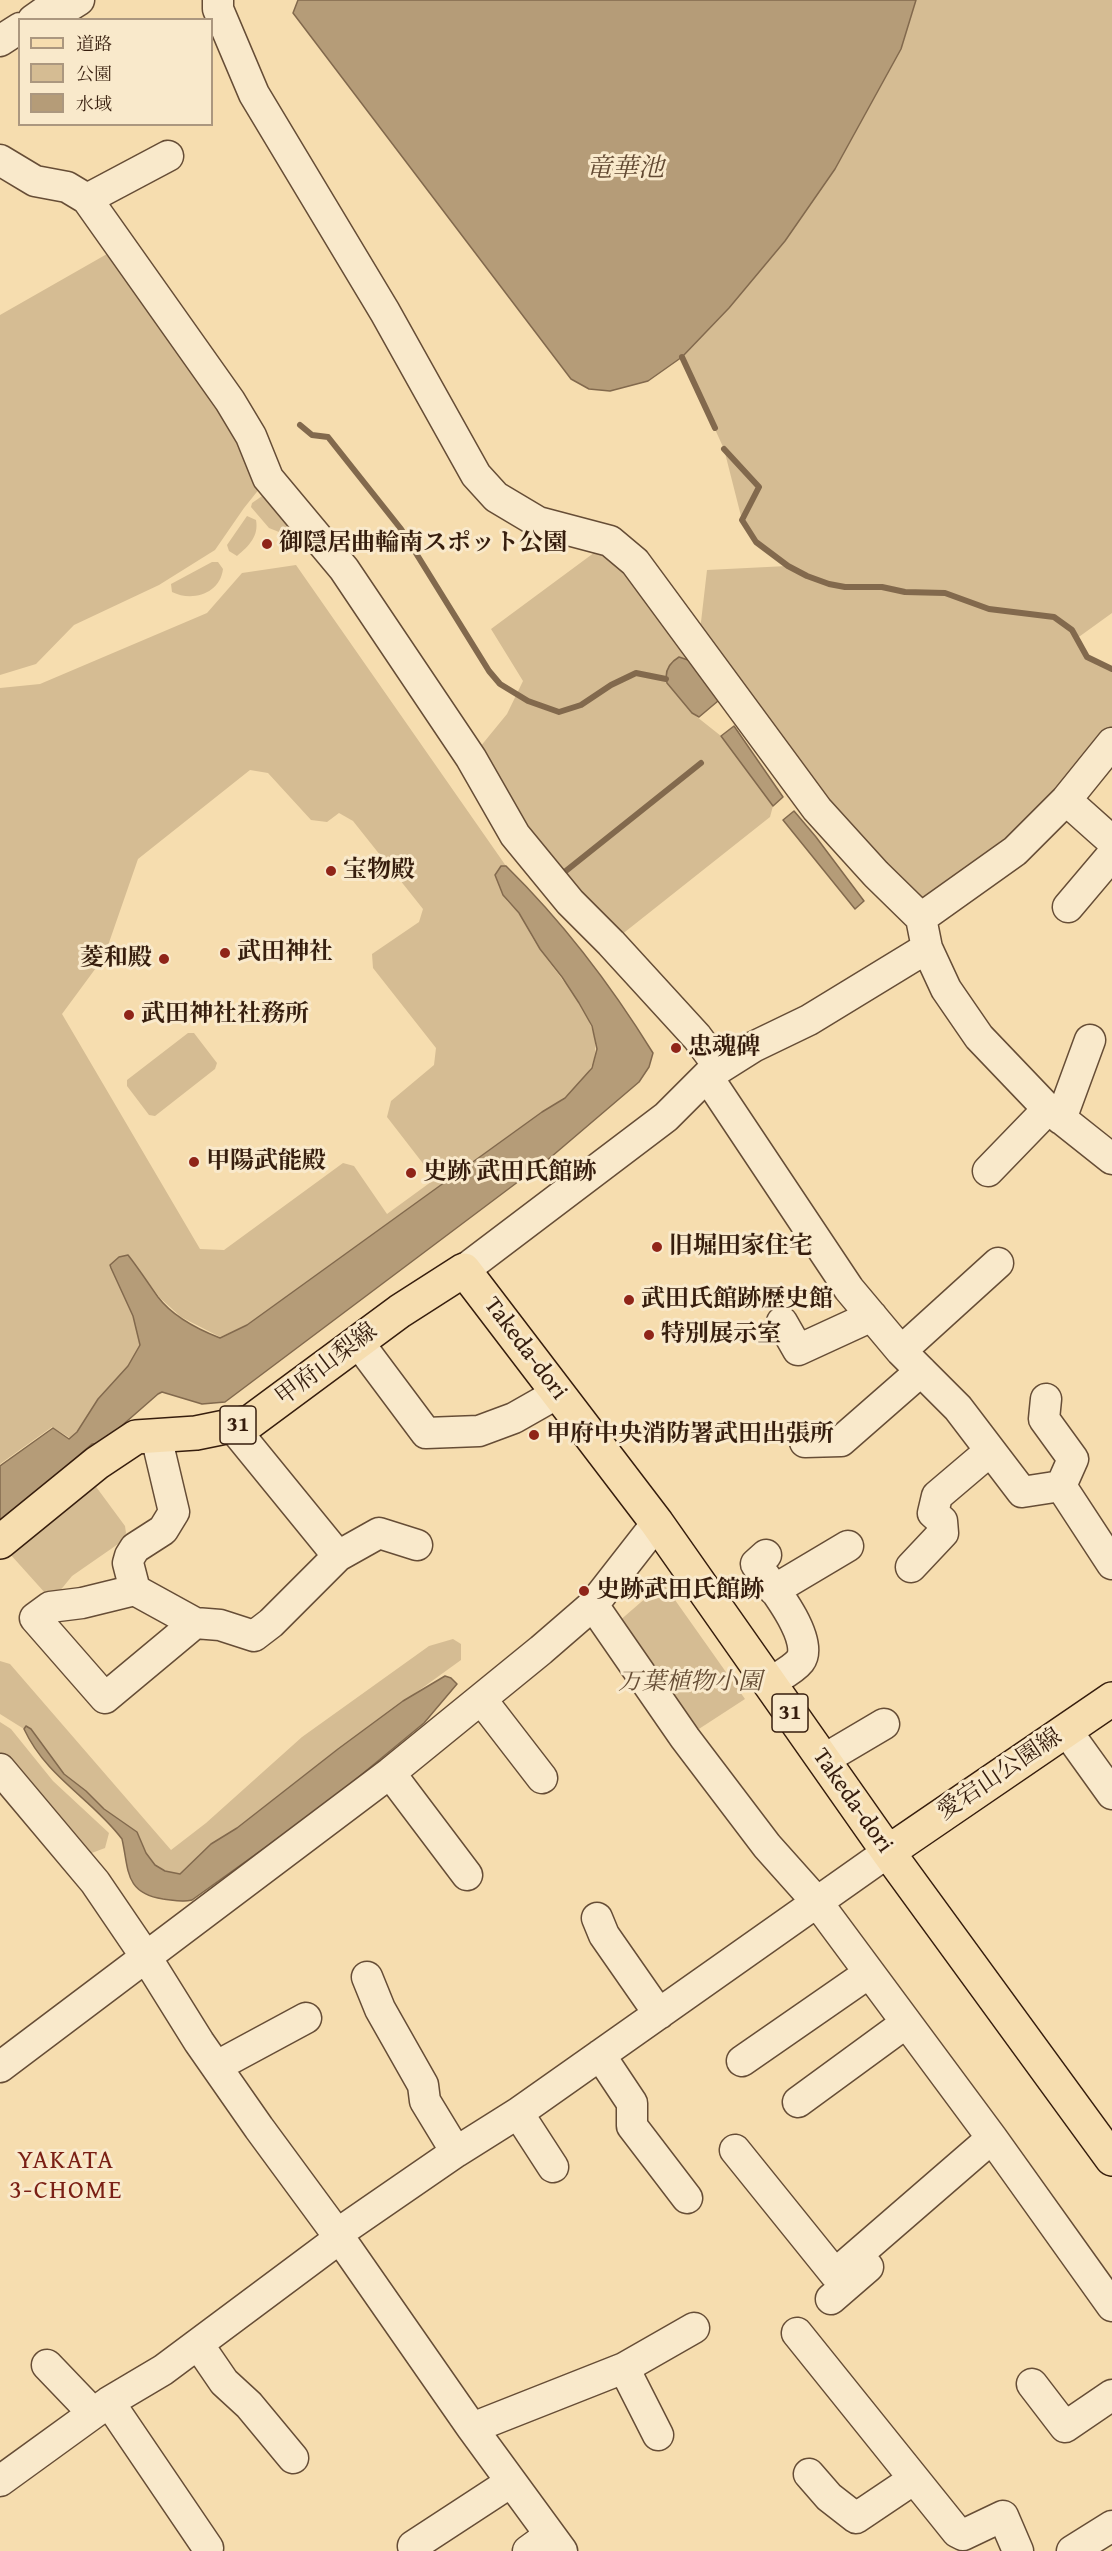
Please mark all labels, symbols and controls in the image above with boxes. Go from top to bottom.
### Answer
legend [18,18,213,126]
text: 道路 [76,30,112,57]
text: 公園 [76,60,112,87]
text: 水域 [76,90,112,117]
water label: 竜華池 [586,153,664,185]
place label: 御隠居曲輪南スポット公園 [279,530,567,558]
marker: 御隠居曲輪南スポット公園 [260,537,274,551]
place label: 宝物殿 [343,857,415,885]
marker: 宝物殿 [324,864,338,878]
place label: 武田神社 [237,939,333,967]
place label: 菱和殿 [80,945,152,973]
marker: 武田神社 [218,946,232,960]
marker: 菱和殿 [157,952,171,966]
place label: 武田神社社務所 [141,1001,309,1029]
marker: 武田神社社務所 [122,1008,136,1022]
place label: 忠魂碑 [688,1034,760,1062]
marker: 忠魂碑 [669,1041,683,1055]
place label: 甲陽武能殿 [206,1148,326,1176]
marker: 甲陽武能殿 [187,1155,201,1169]
place label: 史跡 武田氏館跡 [423,1159,596,1187]
marker: 史跡 武田氏館跡 [404,1166,418,1180]
place label: 旧堀田家住宅 [669,1233,813,1261]
marker: 旧堀田家住宅 [650,1240,664,1254]
place label: 武田氏館跡歴史館 [641,1286,833,1314]
street label: Takeda-dori [477,1292,573,1406]
marker: 武田氏館跡歴史館 [622,1293,636,1307]
street label: 甲府山梨線 [270,1317,384,1413]
place label: 特別展示室 [661,1321,781,1349]
marker: 特別展示室 [642,1328,656,1342]
road number: 31 [220,1406,256,1444]
place label: 甲府中央消防署武田出張所 [546,1421,834,1449]
marker: 甲府中央消防署武田出張所 [527,1428,541,1442]
place label: 史跡武田氏館跡 [596,1577,764,1605]
marker: 史跡武田氏館跡 [577,1584,591,1598]
park label: 万葉植物小園 [618,1669,762,1697]
road number: 31 [772,1694,808,1732]
street label: 愛宕山公園線 [932,1723,1068,1827]
street label: Takeda-dori [806,1743,898,1859]
district label: YAKATA 3-CHOME [9,2145,123,2206]

